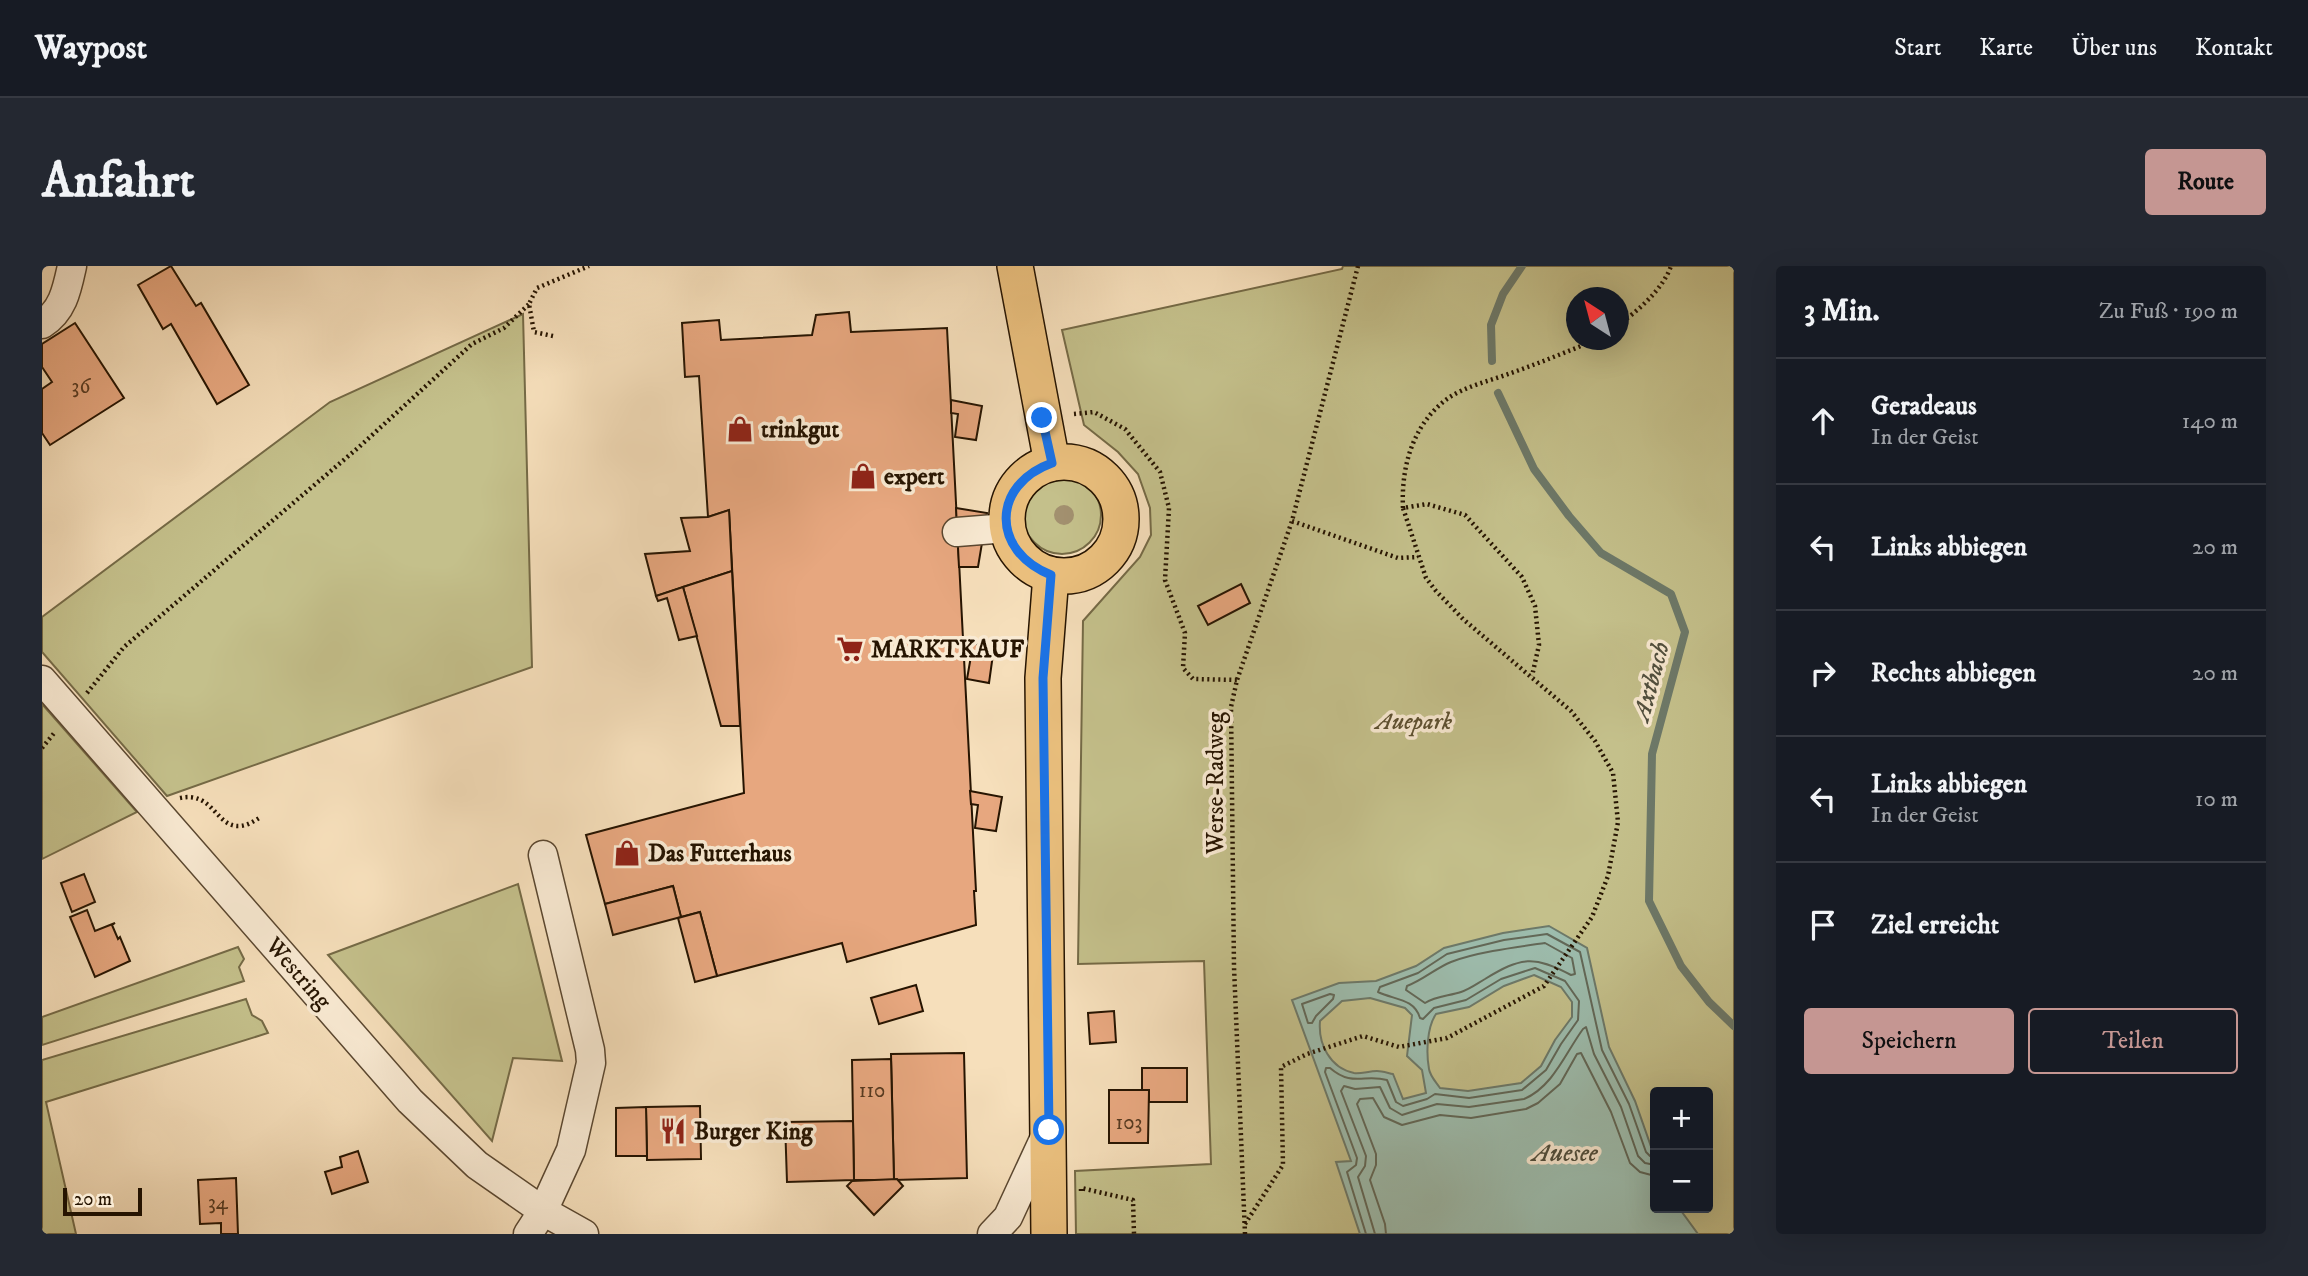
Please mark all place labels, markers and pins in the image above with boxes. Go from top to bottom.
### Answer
shop icon: trinkgut [725,414,755,444]
place label: trinkgut [761,415,839,445]
shop icon: expert [848,461,878,491]
place label: expert [884,462,945,492]
supermarket icon: MARKTKAUF [835,634,865,664]
place label: MARKTKAUF [871,635,1024,665]
shop icon: Das Futterhaus [612,838,642,868]
place label: Das Futterhaus [648,839,791,869]
restaurant icon: Burger King [658,1116,688,1146]
place label: Burger King [694,1117,814,1147]

